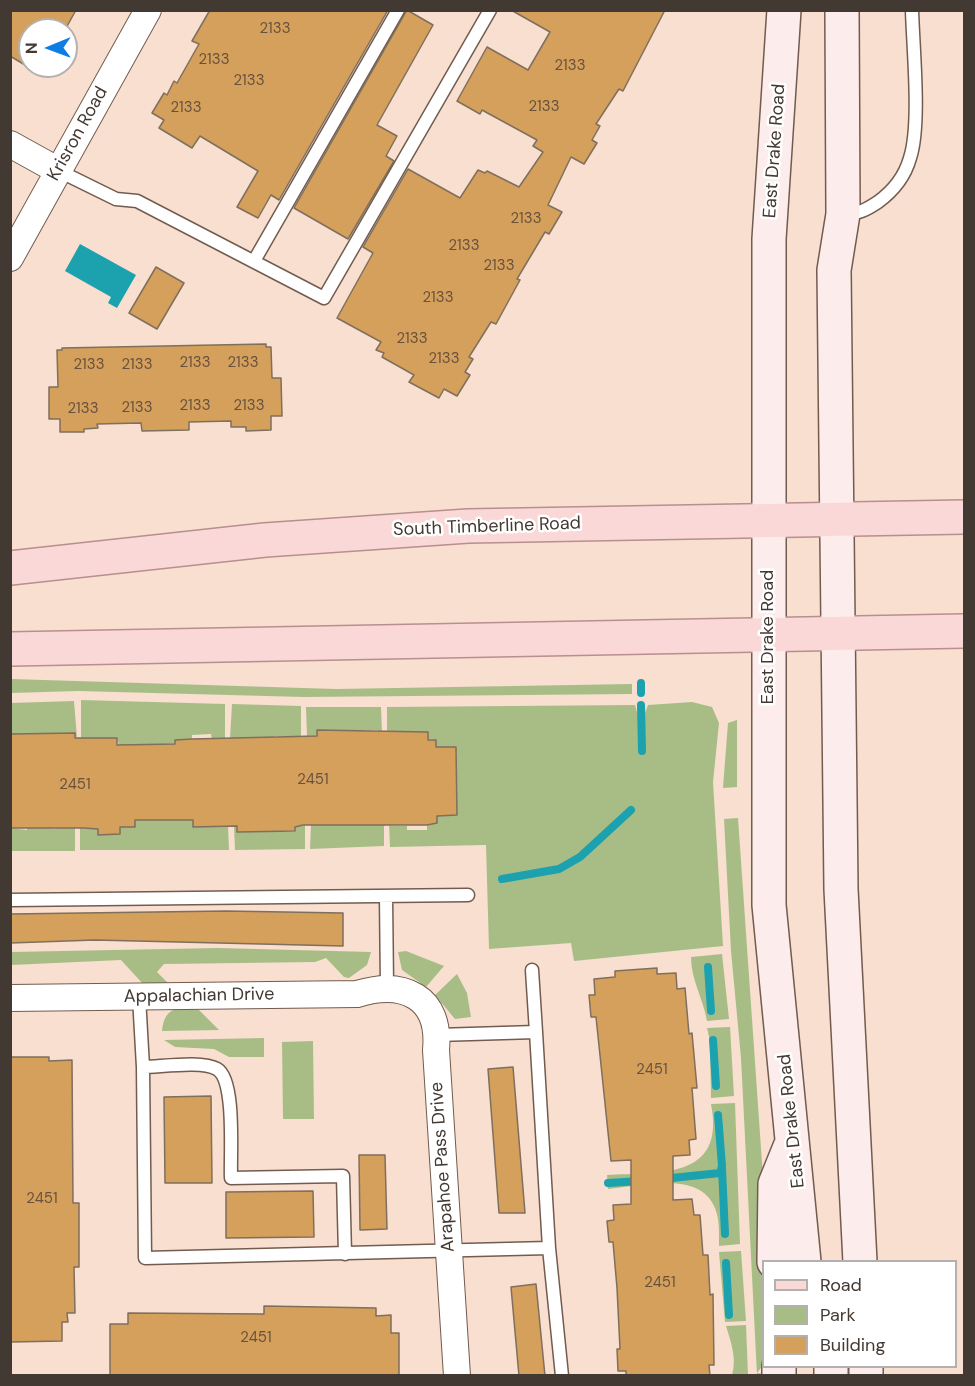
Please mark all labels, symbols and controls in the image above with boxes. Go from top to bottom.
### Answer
north arrow [18,18,78,78]
house number: 2133 [259,20,291,38]
text: N [21,42,42,54]
house number: 2133 [198,51,230,69]
house number: 2133 [554,57,586,75]
house number: 2133 [233,72,265,90]
street label: Krisron Road [43,83,113,185]
street label: East Drake Road [760,83,790,219]
house number: 2133 [528,98,560,116]
house number: 2133 [170,99,202,117]
house number: 2133 [510,210,542,228]
house number: 2133 [448,237,480,255]
house number: 2133 [483,257,515,275]
house number: 2133 [422,289,454,307]
house number: 2133 [396,330,428,348]
house number: 2133 [428,350,460,368]
house number: 2133 [179,354,211,372]
house number: 2133 [227,354,259,372]
house number: 2133 [73,356,105,374]
house number: 2133 [121,356,153,374]
house number: 2133 [179,397,211,415]
house number: 2133 [233,397,265,415]
house number: 2133 [121,399,153,417]
house number: 2133 [67,400,99,418]
street label: South Timberline Road [393,513,581,541]
street label: East Drake Road [757,570,779,704]
house number: 2451 [297,771,329,789]
house number: 2451 [59,776,91,794]
street label: Appalachian Drive [124,984,274,1008]
street label: East Drake Road [774,1053,810,1189]
house number: 2451 [636,1061,668,1079]
street label: Arapahoe Pass Drive [426,1081,460,1253]
house number: 2451 [26,1190,58,1208]
legend [762,1260,957,1368]
text: Road [820,1273,862,1297]
house number: 2451 [644,1274,676,1292]
text: Park [820,1303,856,1327]
house number: 2451 [240,1329,272,1347]
text: Building [820,1333,885,1357]

